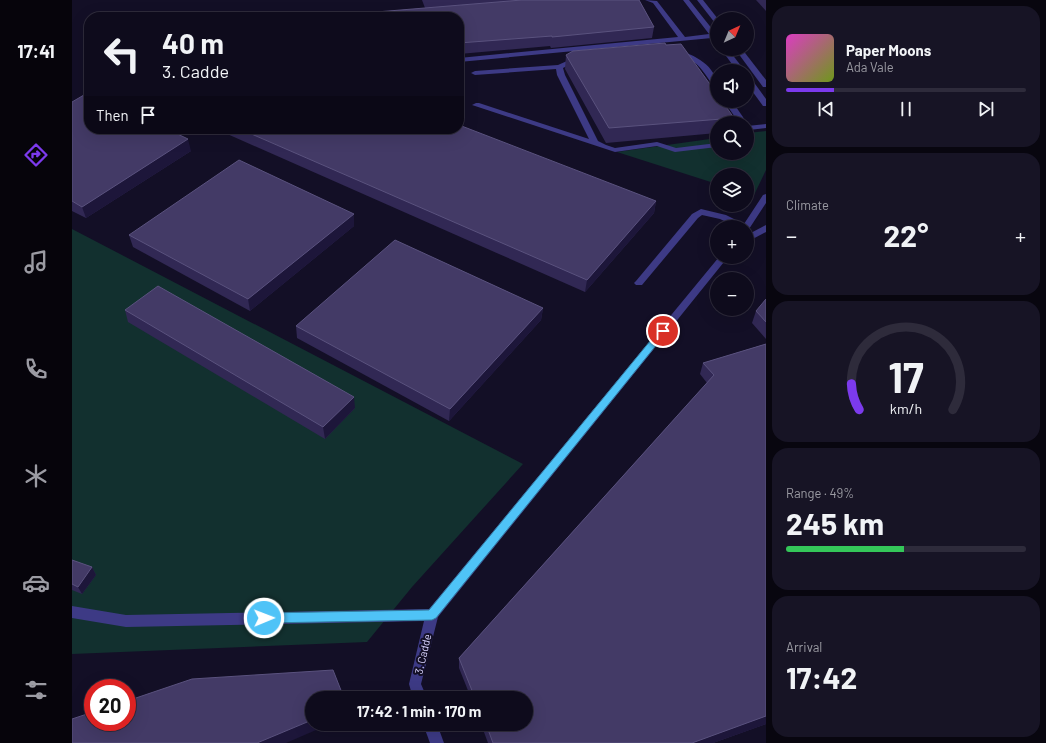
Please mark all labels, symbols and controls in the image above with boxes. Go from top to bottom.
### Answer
north arrow [710,12,754,56]
map controls [710,12,754,316]
text: 40 m [162,26,224,60]
icon: left [96,28,148,80]
text: 17:41 [17,40,55,62]
text: Paper Moons [846,41,931,59]
text: Ada Vale [846,59,894,75]
text: 3. Cadde [162,60,229,82]
button: sound [710,64,754,108]
icon: previous [815,98,837,120]
icon: pause [895,98,917,120]
icon: next [975,98,997,120]
icon: arrive [137,104,159,126]
text: Then [96,106,129,124]
button: search [710,116,754,160]
icon: directions [22,141,50,169]
button: layers [710,168,754,212]
text: Climate [786,197,829,213]
text: 22° [884,217,928,253]
button: + [710,220,754,264]
text: − [786,222,797,248]
text: + [1015,222,1026,248]
icon: music [22,248,50,276]
button: − [710,272,754,316]
pin [646,314,680,348]
icon: arrive [652,320,674,342]
text: 17 [888,350,924,400]
icon: phone [22,355,50,383]
text: km/h [890,399,922,416]
icon: climate [22,462,50,490]
text: Range · 49% [786,485,854,501]
text: 245 km [786,505,884,541]
icon: car [22,569,50,597]
position arrow [243,597,285,639]
street label: 3. Cadde [412,632,433,675]
text: Arrival [786,639,822,655]
text: 17:42 [786,659,857,695]
icon: filters [22,676,50,704]
speed limit sign: 20 [84,679,136,731]
text: 17:42 · 1 min · 170 m [357,702,481,720]

